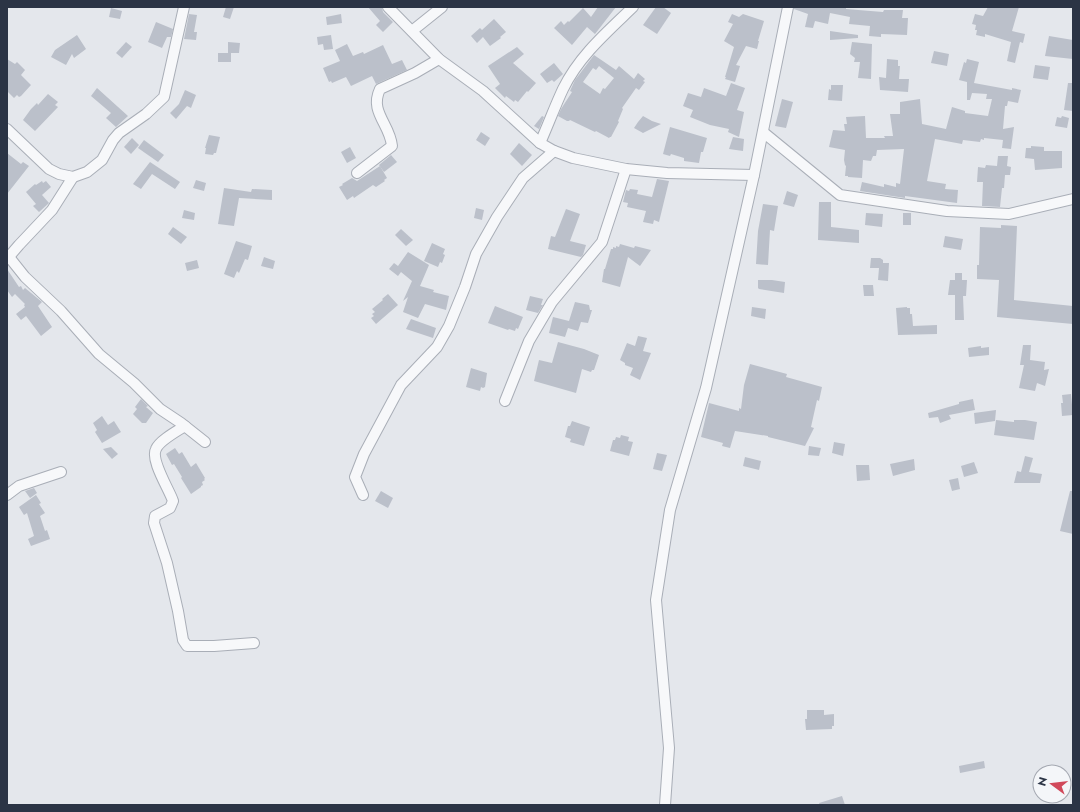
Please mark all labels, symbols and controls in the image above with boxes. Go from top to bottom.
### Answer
north arrow [1032,764,1072,804]
text: N [1033,775,1051,788]

